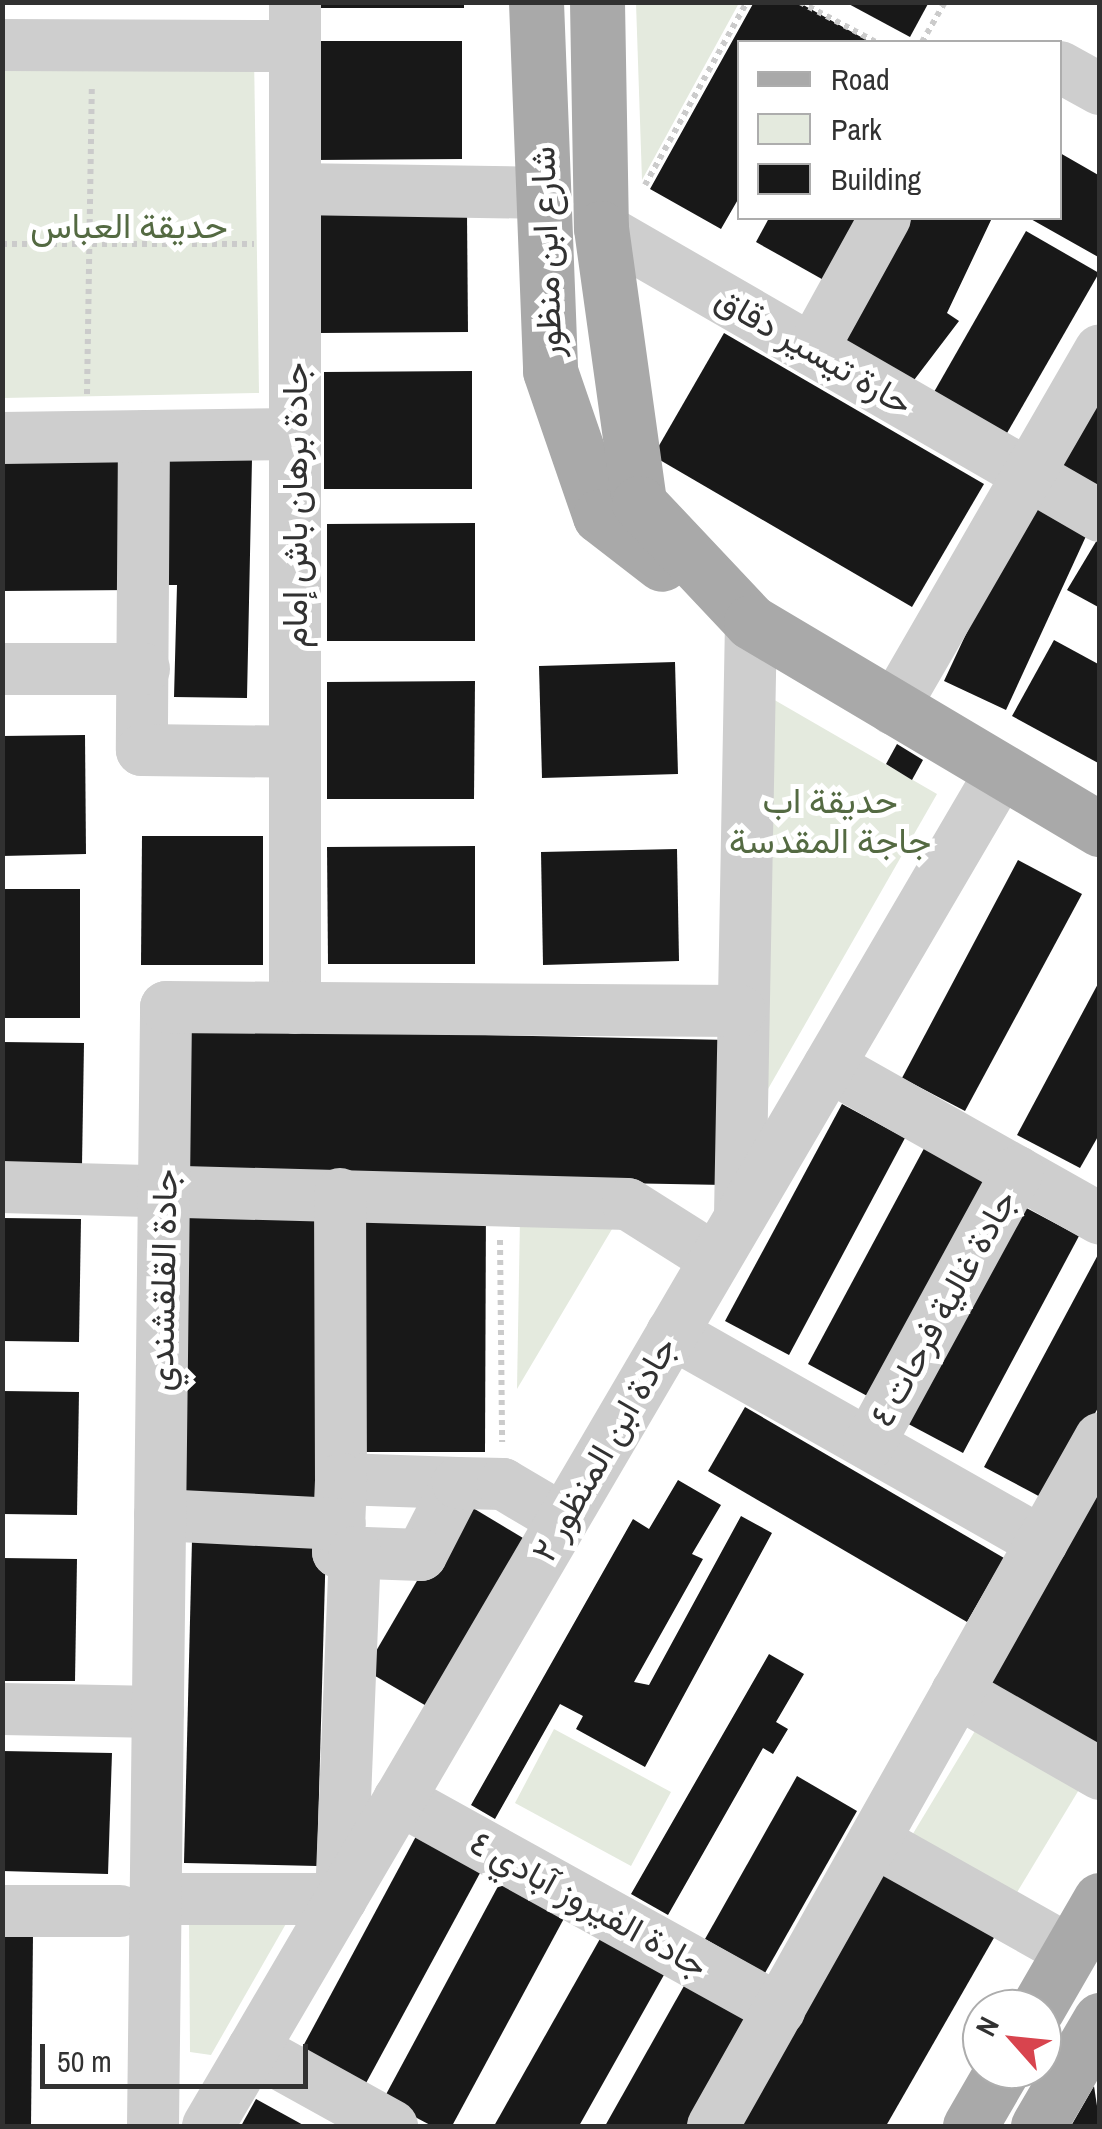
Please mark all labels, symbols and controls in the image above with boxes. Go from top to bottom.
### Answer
legend [737,40,1062,220]
text: Road [831,59,890,99]
text: Park [831,109,882,149]
street label: شارع ابن منظور [521,146,571,358]
text: Building [831,159,921,199]
park label: حديقة العباس [30,205,228,247]
street label: حارة تيسير دقاق [708,278,920,424]
street label: جادة برهان باش إمام [274,362,316,648]
park label: حديقة اب جاجة المقدسة [729,780,931,862]
street label: جادة القلقشندي [140,1168,186,1392]
street label: جادة غالية فرحات ٤ [861,1182,1025,1434]
street label: جادة ابن المنظور ٢ [523,1329,685,1569]
street label: جادة الفيروز آبادي ٤ [463,1821,715,1987]
north arrow [962,1989,1062,2089]
text: N [966,2010,1008,2042]
scale bar [45,2024,312,2086]
text: 50 m [57,2041,112,2081]

